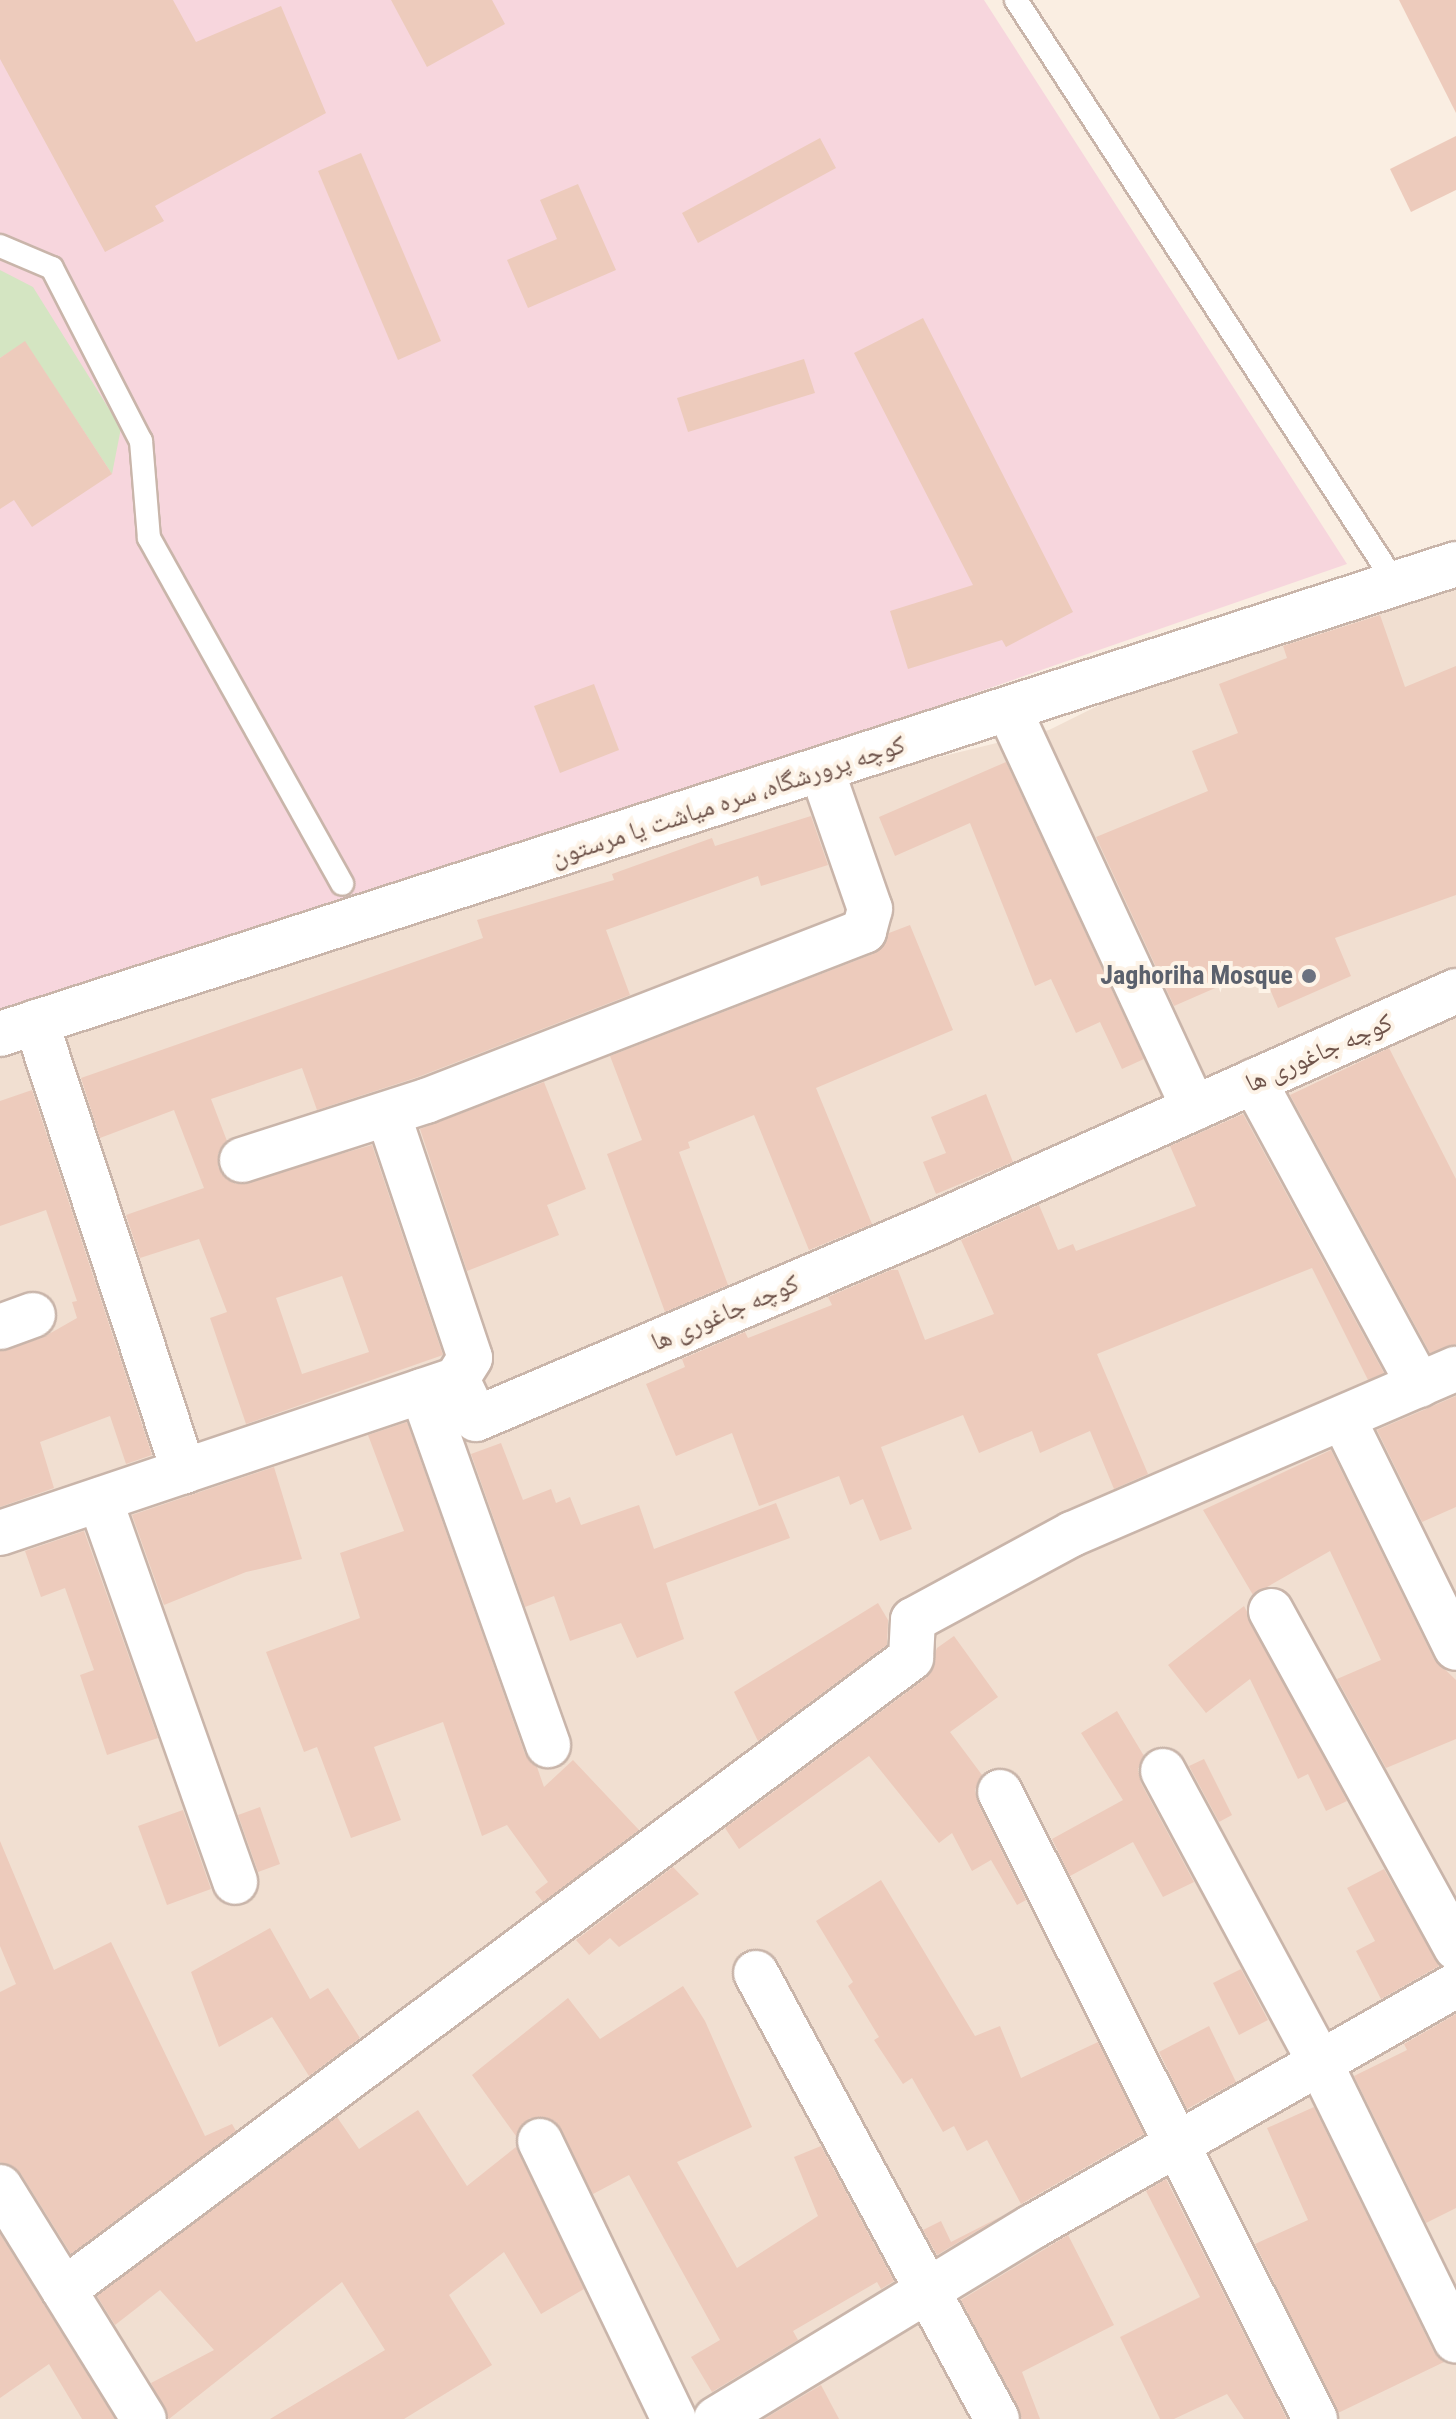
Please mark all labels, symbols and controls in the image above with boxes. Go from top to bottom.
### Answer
street label: کوچه پرورشگاه، سره میاشت یا مرستون [547,729,909,873]
place label: Jaghoriha Mosque [1100,960,1293,992]
marker: Jaghoriha Mosque [1300,967,1318,985]
street label: کوچه جاغوری ها [1241,1007,1397,1099]
street label: کوچه جاغوری ها [646,1268,804,1358]

